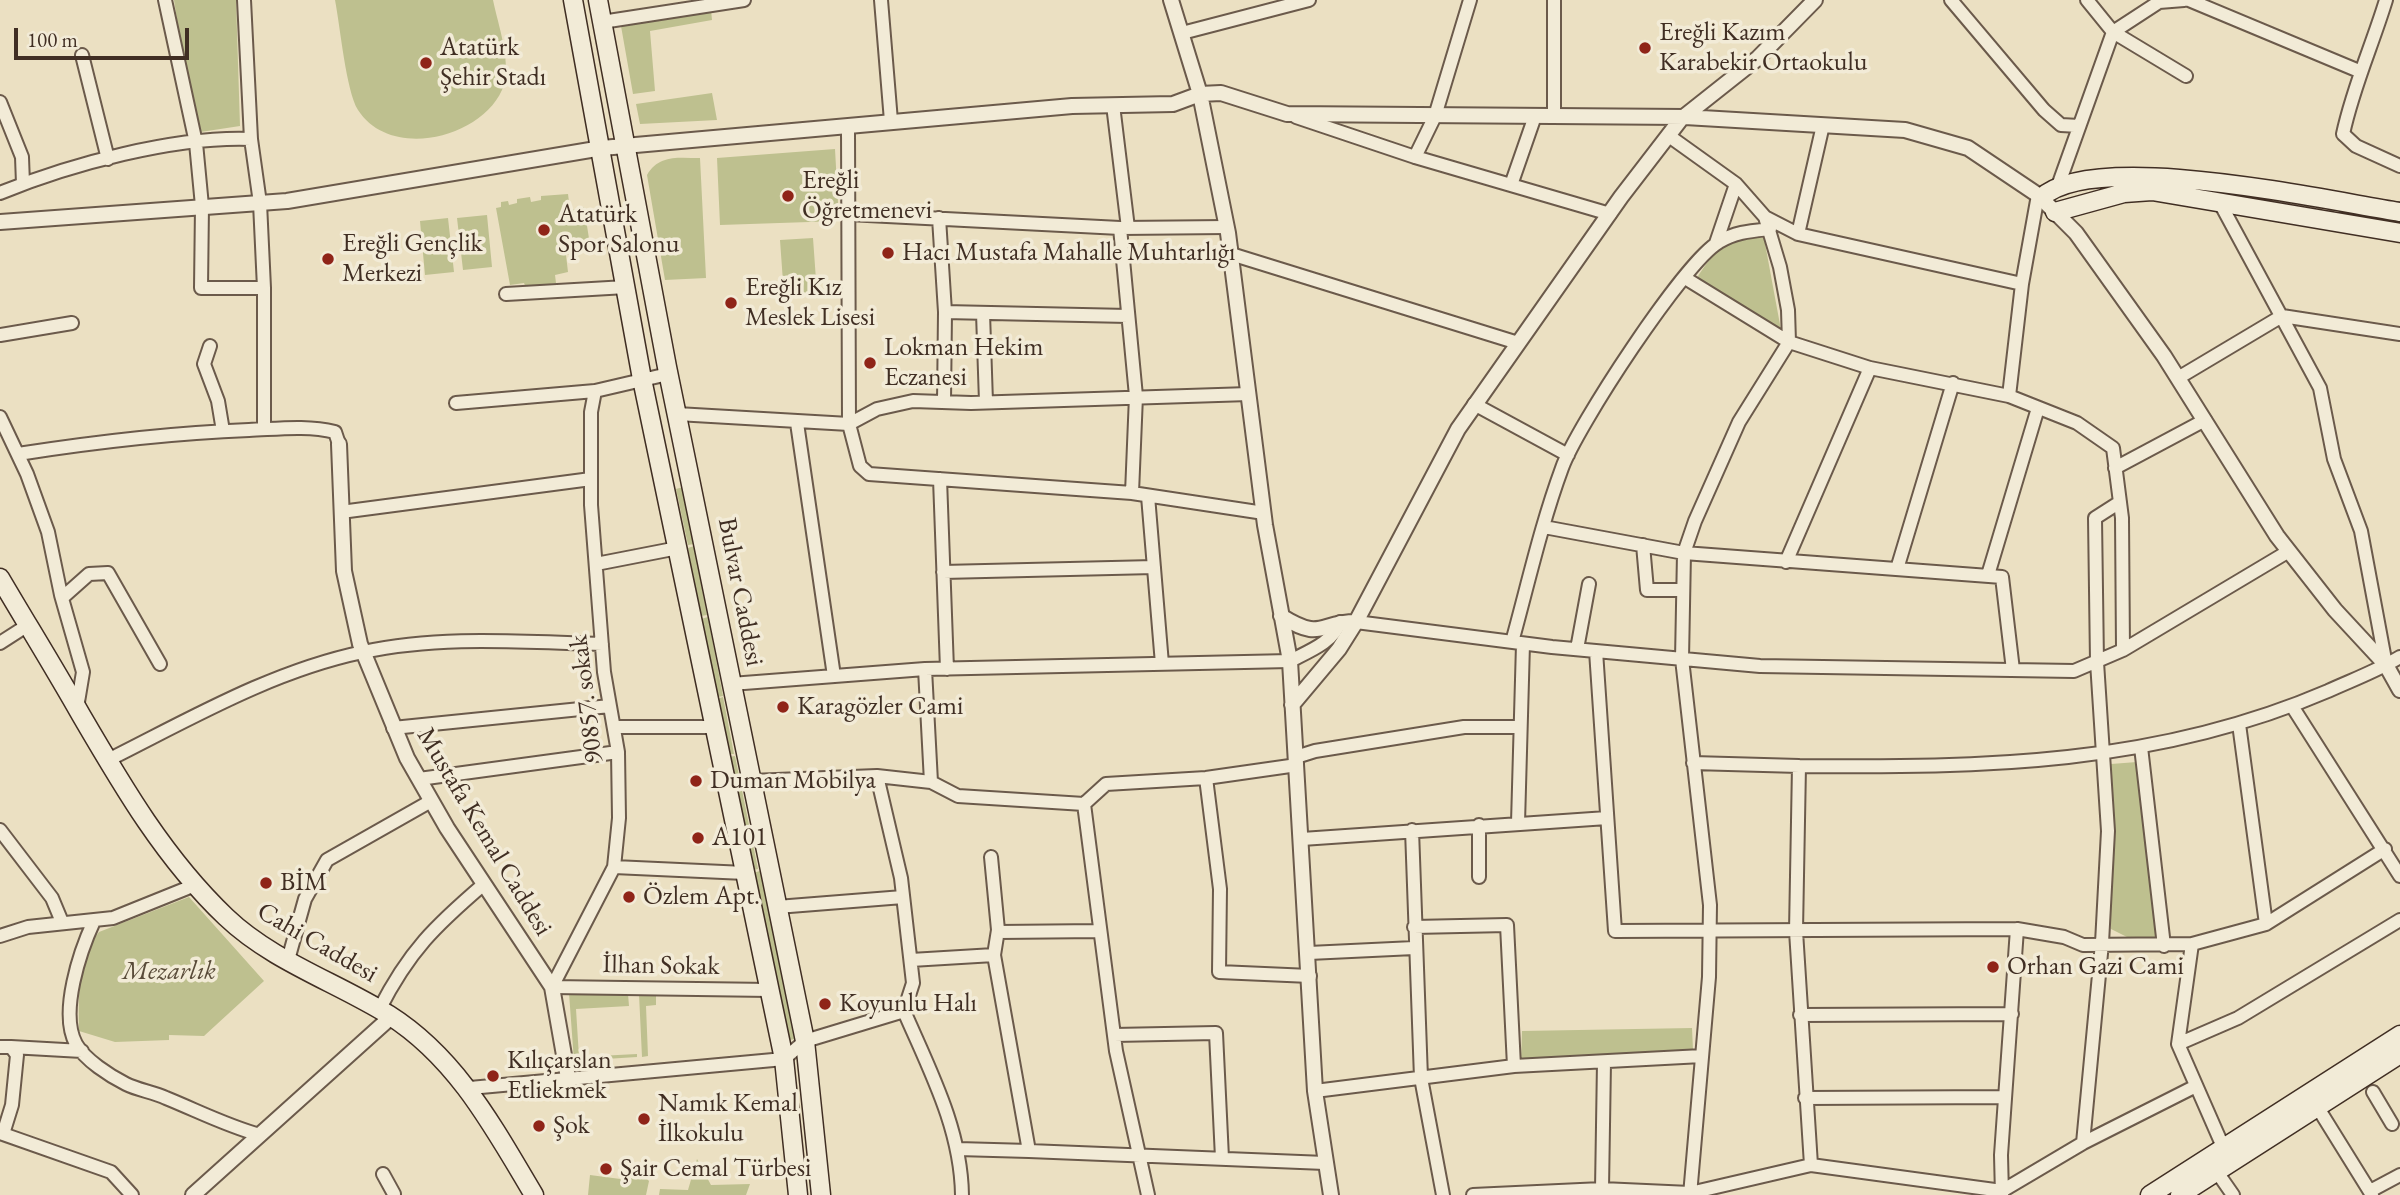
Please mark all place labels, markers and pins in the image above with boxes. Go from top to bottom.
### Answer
place label: Ereğli Kazım Karabekir Ortaokulu [1659,17,1867,78]
place label: Atatürk Şehir Stadı [440,32,546,94]
marker: Ereğli Kazım Karabekir Ortaokulu [1637,40,1653,56]
marker: Atatürk Şehir Stadı [418,55,434,71]
place label: Ereğli Öğretmenevi [802,165,932,227]
marker: Ereğli Öğretmenevi [780,188,796,204]
place label: Atatürk Spor Salonu [558,199,679,260]
marker: Atatürk Spor Salonu [536,222,552,238]
place label: Ereğli Gençlik Merkezi [342,228,483,290]
place label: Hacı Mustafa Mahalle Muhtarlığı [902,237,1235,269]
marker: Hacı Mustafa Mahalle Muhtarlığı [880,245,896,261]
marker: Ereğli Gençlik Merkezi [320,251,336,267]
place label: Ereğli Kız Meslek Lisesi [745,272,875,334]
marker: Ereğli Kız Meslek Lisesi [723,295,739,311]
place label: Lokman Hekim Eczanesi [884,332,1043,394]
marker: Lokman Hekim Eczanesi [862,355,878,371]
place label: Karagözler Cami [797,691,963,723]
marker: Karagözler Cami [775,699,791,715]
place label: Duman Mobilya [710,765,876,797]
marker: Duman Mobilya [688,773,704,789]
place label: A101 [712,822,767,854]
marker: A101 [690,830,706,846]
place label: BİM [280,867,328,899]
marker: BİM [258,875,274,891]
place label: Özlem Apt. [643,881,760,913]
marker: Özlem Apt. [621,889,637,905]
place label: Orhan Gazi Cami [2007,951,2184,983]
marker: Orhan Gazi Cami [1985,959,2001,975]
place label: Koyunlu Halı [839,988,977,1020]
marker: Koyunlu Halı [817,996,833,1012]
place label: Kılıçarslan Etliekmek [507,1045,612,1106]
marker: Kılıçarslan Etliekmek [485,1068,501,1084]
place label: Namık Kemal İlkokulu [658,1088,798,1150]
place label: Şok [553,1110,590,1142]
marker: Namık Kemal İlkokulu [636,1111,652,1127]
marker: Şok [531,1118,547,1134]
place label: Şair Cemal Türbesi [620,1153,811,1185]
marker: Şair Cemal Türbesi [598,1161,614,1177]

